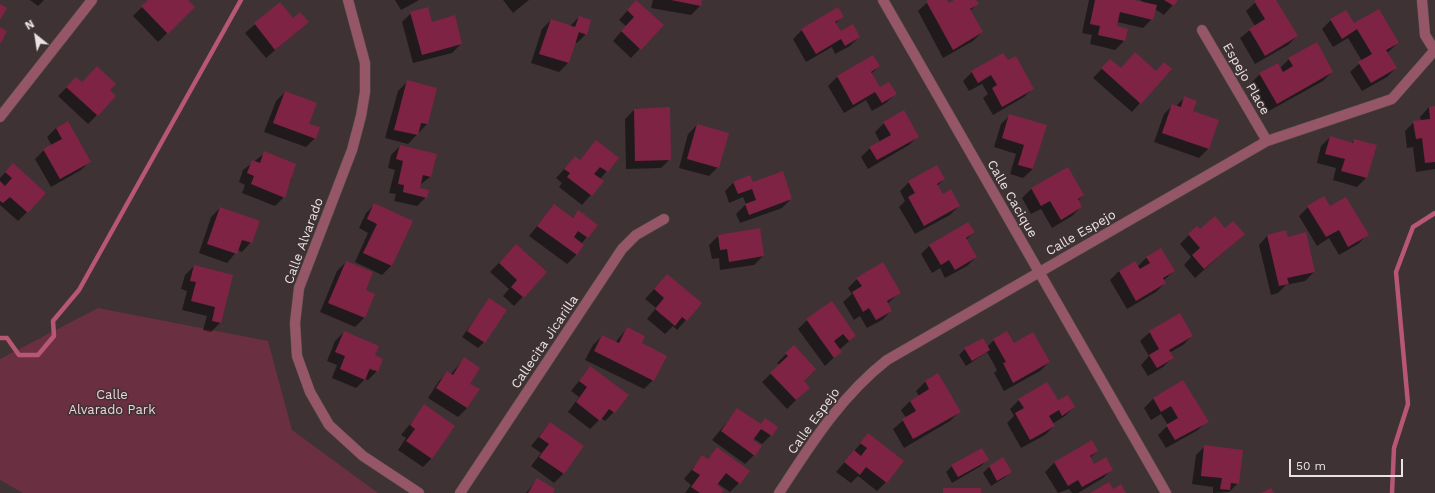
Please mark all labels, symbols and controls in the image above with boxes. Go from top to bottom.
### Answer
north arrow [16,16,56,56]
text: N [23,18,37,33]
street label: Espejo Place [1219,40,1273,118]
street label: Calle Cacique [984,157,1040,241]
street label: Calle Alvarado [281,196,327,286]
street label: Calle Espejo [1043,207,1119,259]
street label: Callecita Jicarilla [508,292,582,392]
street label: Calle Espejo [785,385,843,457]
park label: Calle Alvarado Park [68,387,156,418]
scale bar [1291,451,1405,477]
text: 50 m [1296,459,1326,473]

